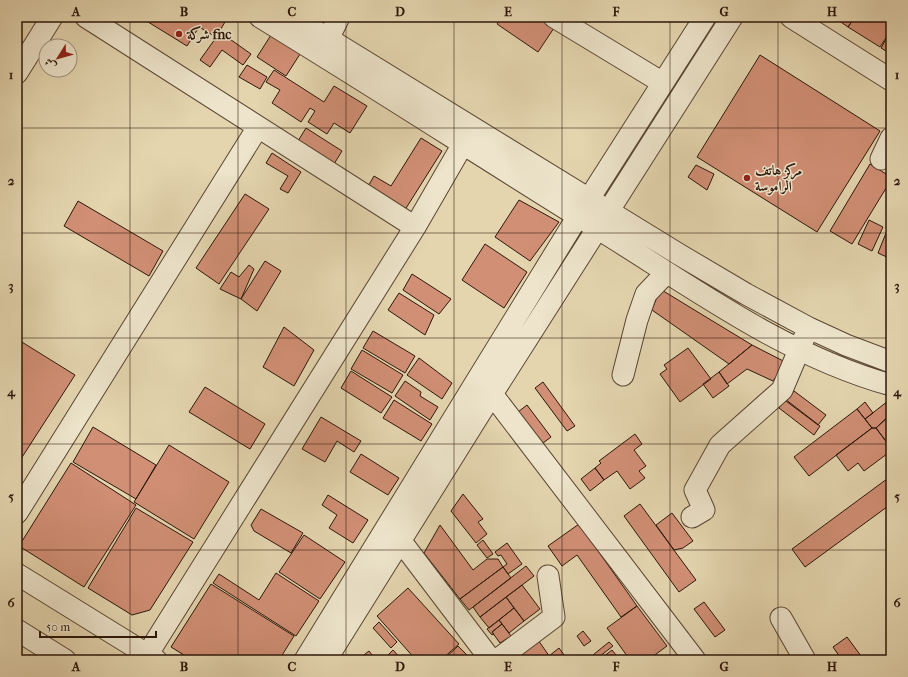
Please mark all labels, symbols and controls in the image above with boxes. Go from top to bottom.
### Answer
text: A [71,4,81,19]
text: B [180,4,189,19]
text: C [288,4,297,19]
text: D [395,4,405,19]
text: E [504,4,512,19]
text: F [612,4,620,19]
text: G [719,4,729,19]
text: H [827,4,838,19]
place label: شركة fnc [186,25,232,44]
marker: شركة fnc [174,29,184,39]
north arrow [38,38,78,78]
text: ش [42,55,59,72]
text: 1 [9,67,14,82]
text: 1 [895,67,900,82]
place label: مركز هاتف الراموسة [755,162,802,195]
text: 2 [8,173,15,188]
marker: مركز هاتف الراموسة [742,173,752,183]
text: 2 [894,173,901,188]
text: 3 [8,278,14,294]
text: 3 [894,278,900,294]
text: 4 [6,384,16,400]
text: 4 [892,384,902,400]
text: 5 [8,489,14,504]
text: 5 [894,489,900,504]
text: 6 [7,595,15,610]
text: 6 [893,595,901,610]
scale bar [40,613,156,639]
text: 50 m [46,620,70,634]
text: A [71,659,81,674]
text: B [180,659,189,674]
text: C [288,659,297,674]
text: D [395,659,405,674]
text: E [504,659,512,674]
text: F [612,659,620,674]
text: G [719,659,729,674]
text: H [827,659,838,674]

